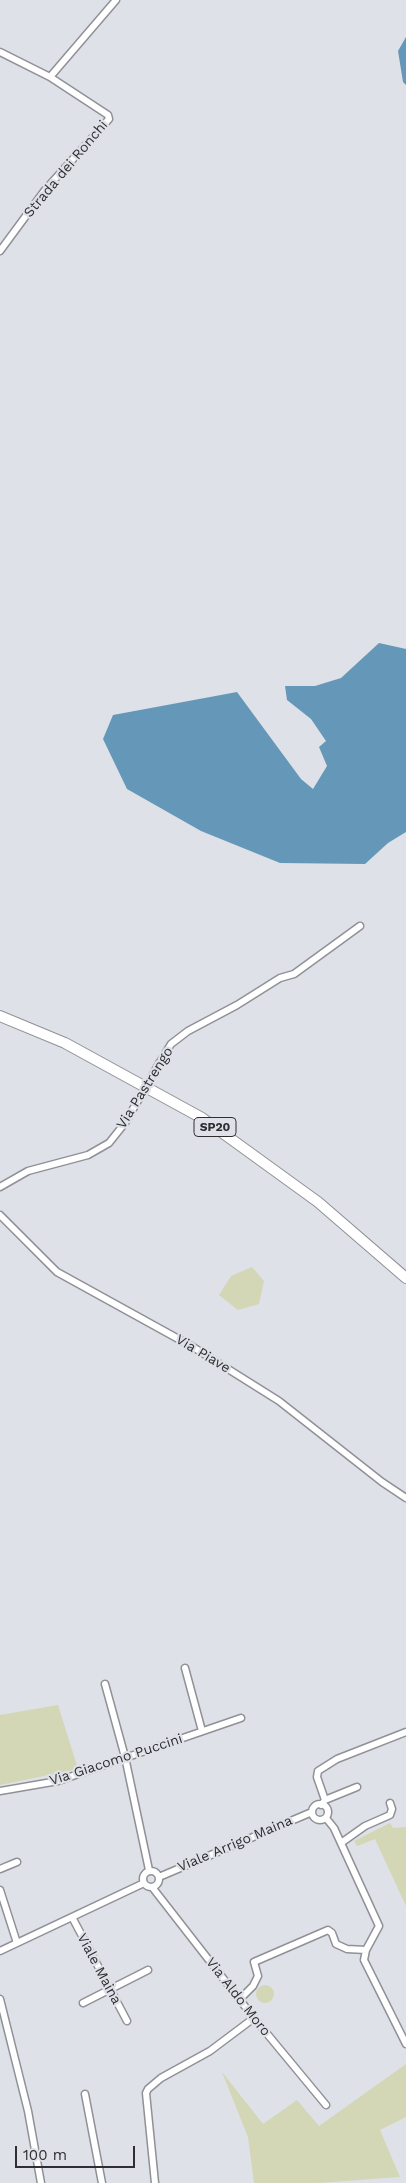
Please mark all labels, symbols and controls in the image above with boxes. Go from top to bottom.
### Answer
street label: Strada dei Ronchi [21,117,111,221]
street label: Via Pastrengo [113,1044,177,1132]
road number: SP20 [194,1118,236,1136]
street label: Via Piave [173,1331,233,1377]
street label: Via Giacomo Puccini [47,1731,185,1789]
street label: Viale Arrigo Maina [175,1812,295,1876]
street label: Viale Maina [73,1931,125,2007]
street label: Via Aldo Moro [202,1954,274,2040]
scale bar [18,2136,138,2168]
text: 100 m [23,2146,67,2164]

